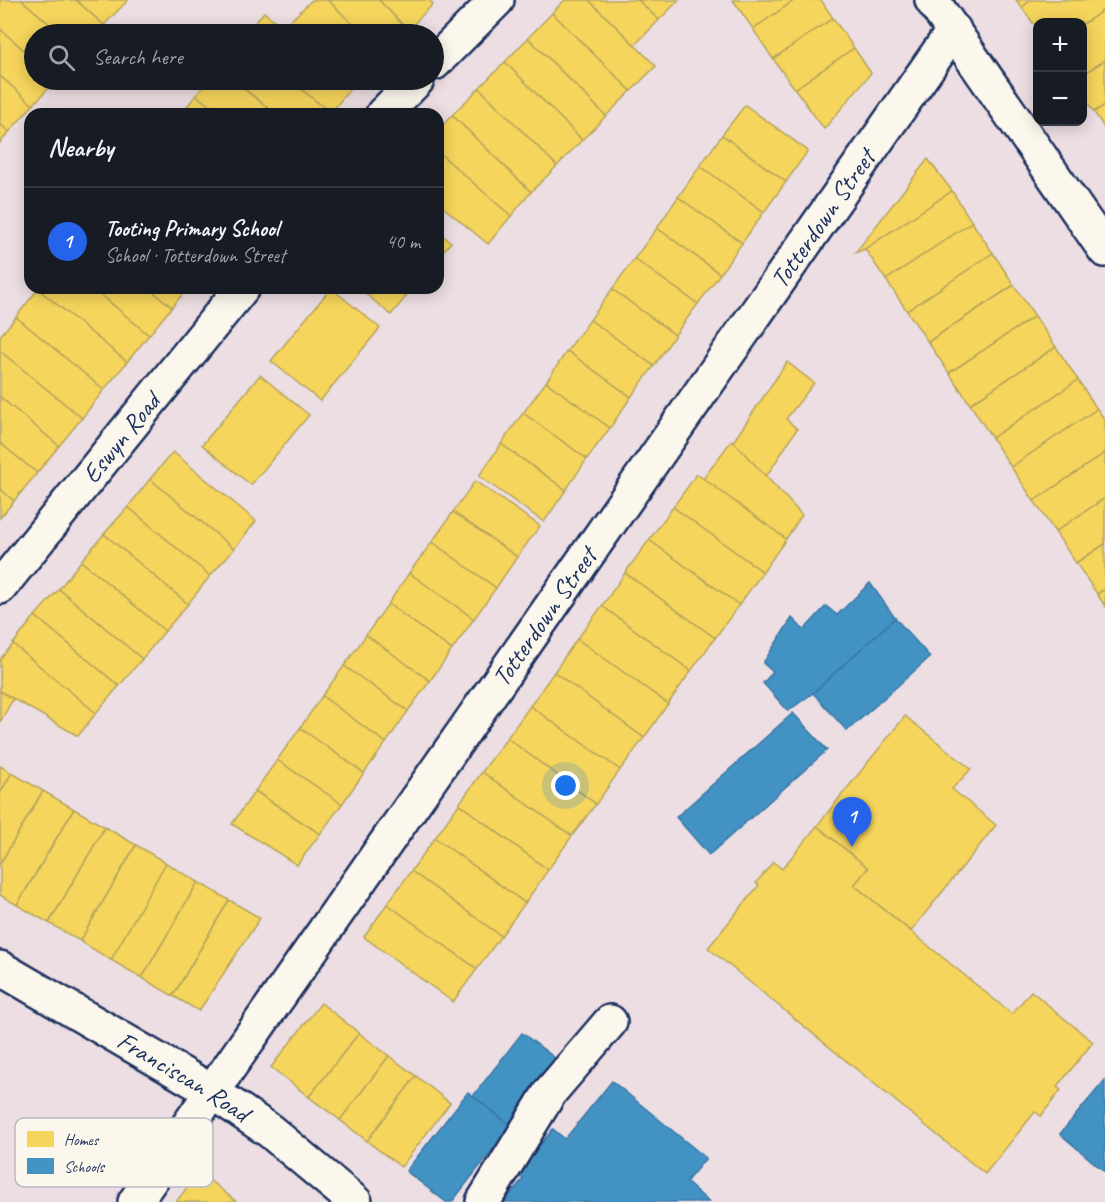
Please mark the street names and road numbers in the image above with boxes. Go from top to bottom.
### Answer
street label: Totterdown Street [763,140,884,294]
street label: Eswyn Road [75,383,170,490]
street label: Totterdown Street [485,539,606,693]
street label: Franciscan Road [111,1024,259,1131]

